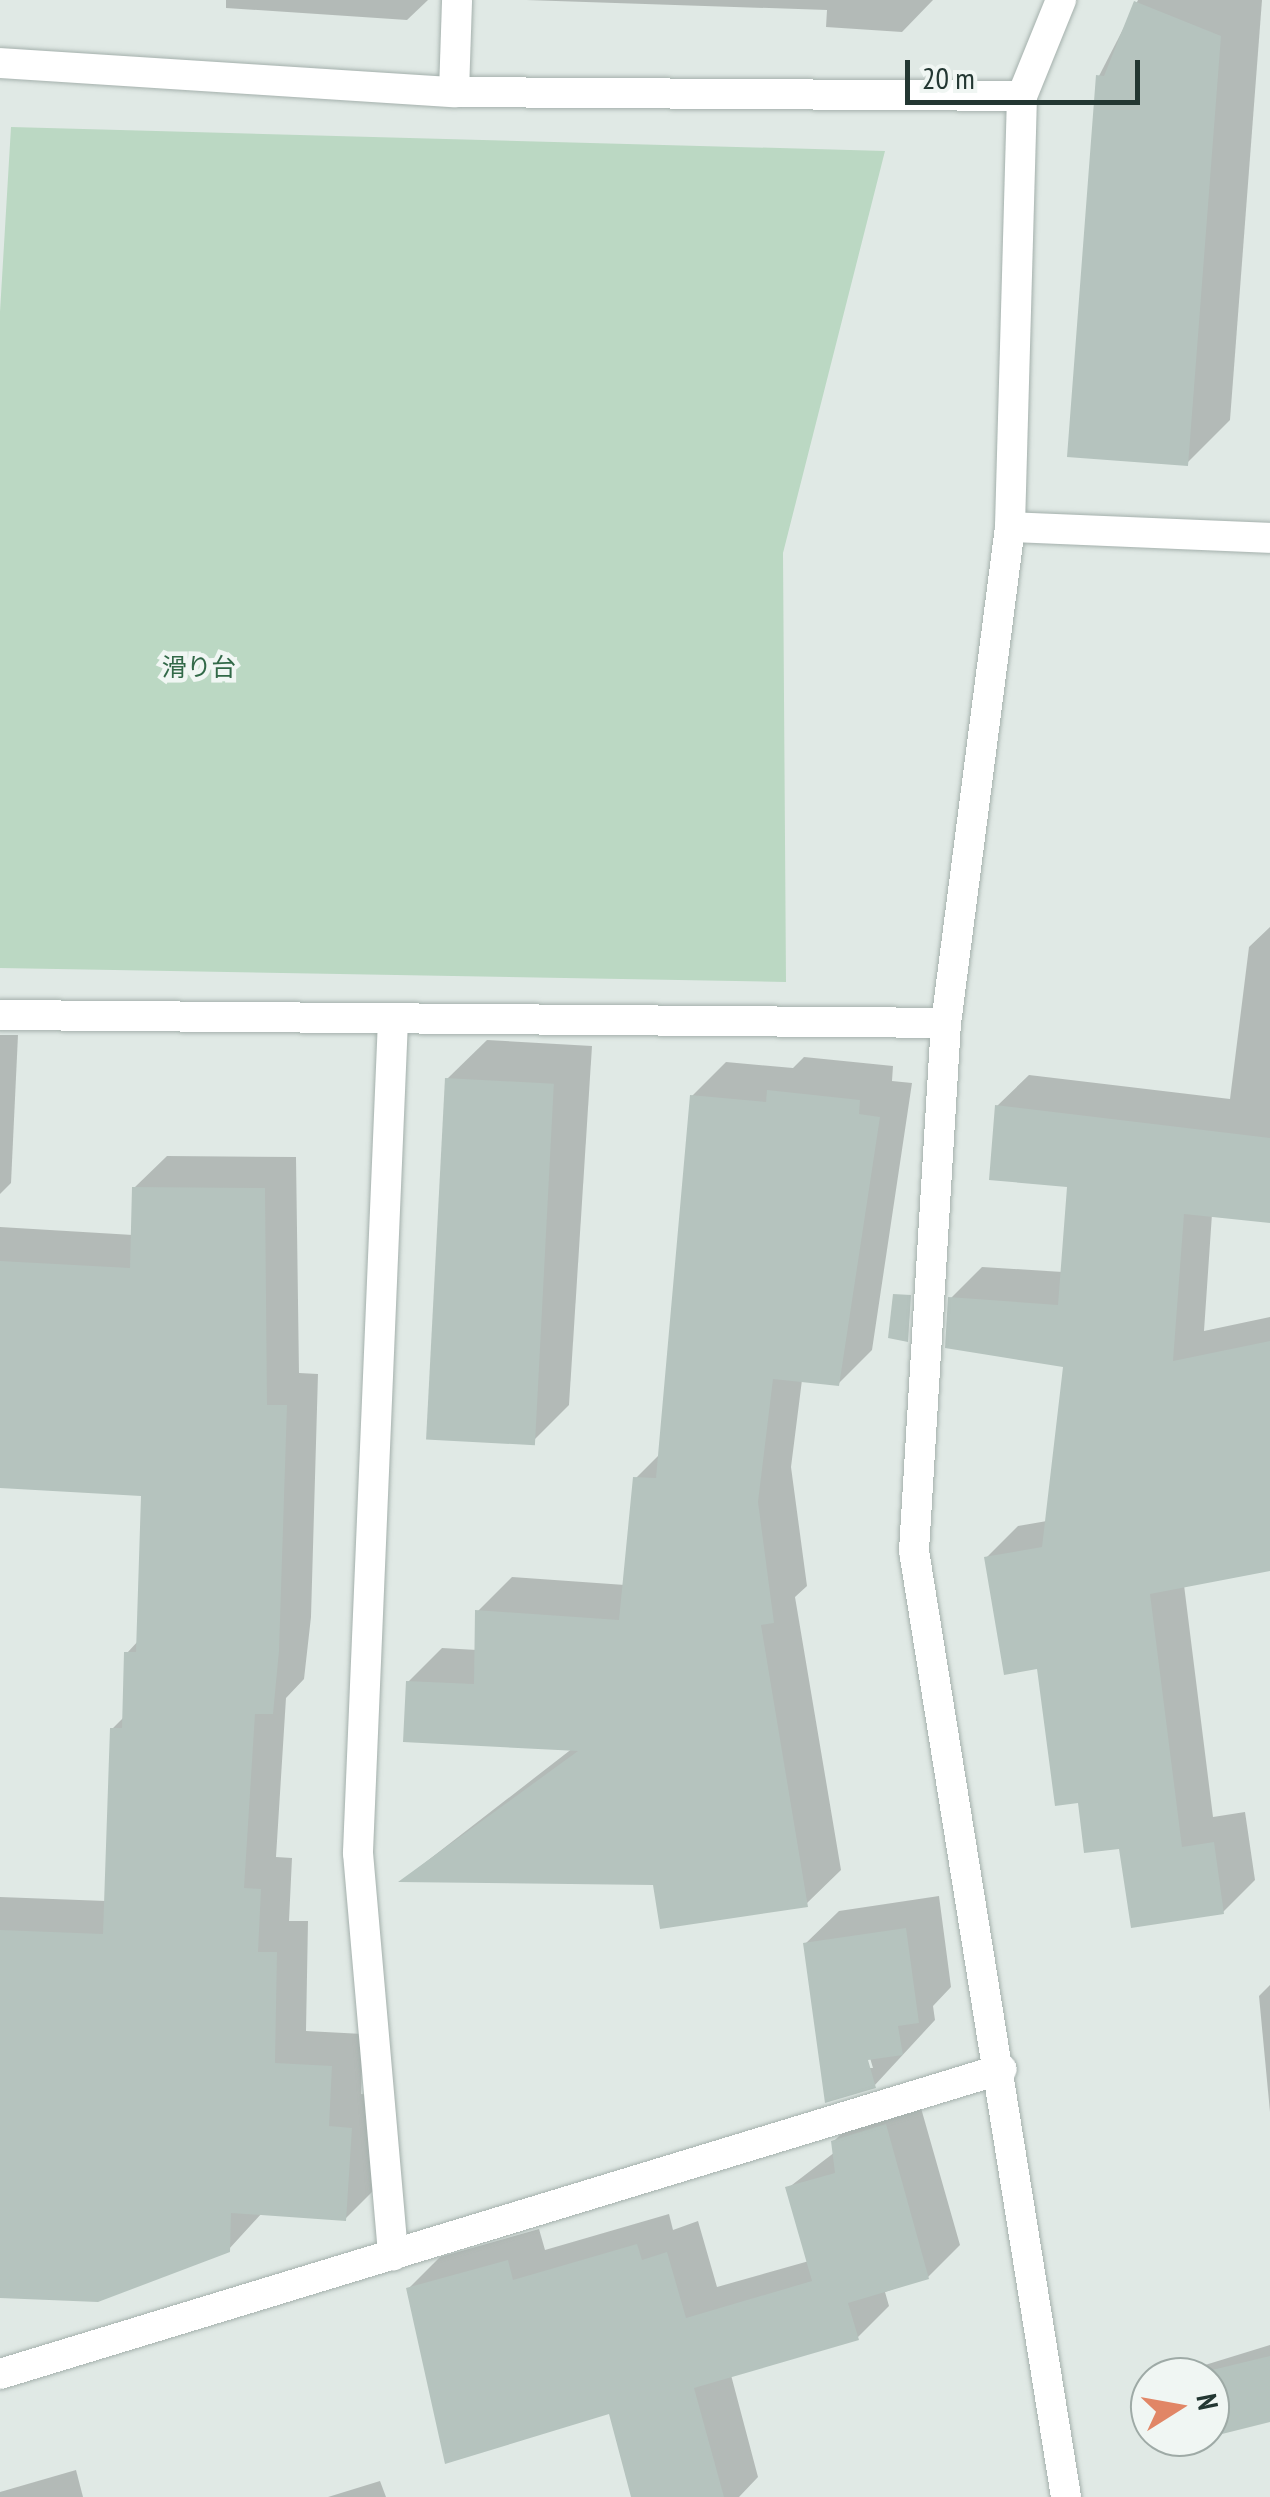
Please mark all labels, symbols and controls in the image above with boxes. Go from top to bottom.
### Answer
scale bar [910,40,1145,102]
text: 20 m [922,58,975,97]
park label: 滑り台 [162,652,236,682]
north arrow [1130,2357,1230,2457]
text: N [1188,2391,1228,2413]

